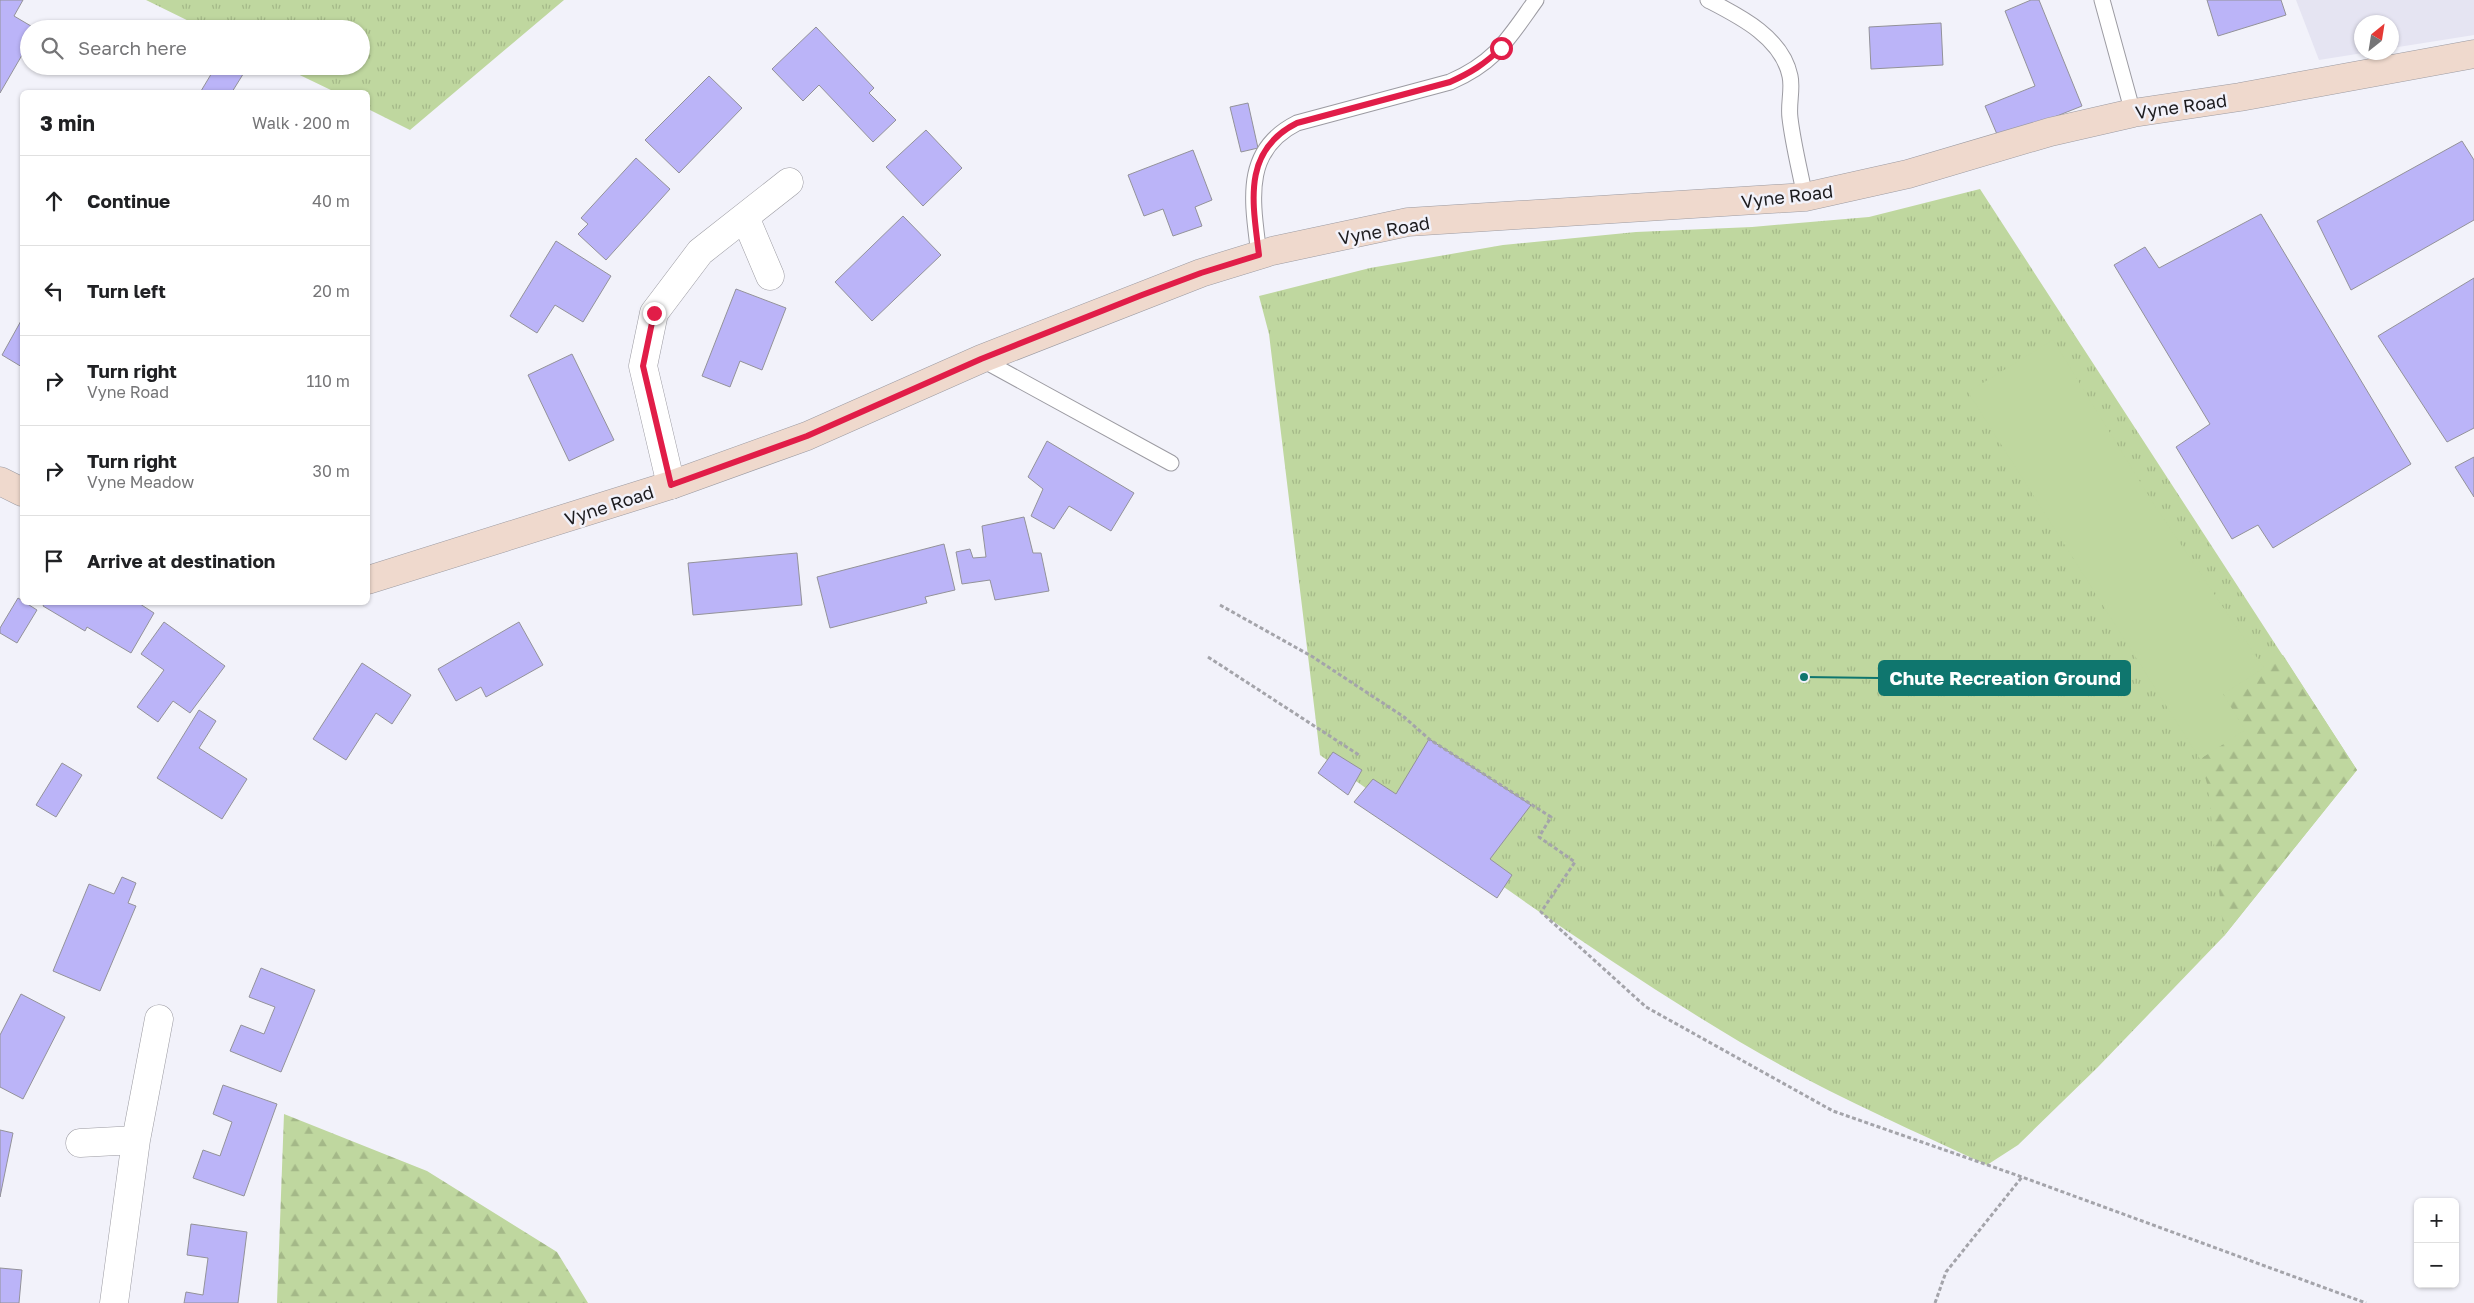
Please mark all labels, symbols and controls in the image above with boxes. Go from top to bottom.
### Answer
north arrow [2354,15,2399,60]
search box [20,20,370,75]
icon: search [38,34,66,62]
text: Search here [78,36,187,59]
route start [1490,37,1513,60]
street label: Vyne Road [2134,89,2228,123]
text: 3 min [40,110,95,136]
text: Walk · 200 m [252,113,350,133]
street label: Vyne Road [1740,179,1834,213]
icon: ahead [40,187,68,215]
text: Continue [87,189,170,212]
text: 40 m [312,191,350,211]
street label: Vyne Road [1337,211,1431,249]
icon: left [40,277,68,305]
text: Turn left [87,279,166,302]
text: 20 m [313,281,350,301]
route end [643,302,666,325]
text: Turn right [87,359,177,382]
icon: right [40,367,68,395]
text: 110 m [306,371,350,391]
text: Vyne Road [87,382,169,402]
text: Turn right [87,449,177,472]
icon: right [40,457,68,485]
text: 30 m [313,461,350,481]
text: Vyne Meadow [87,472,194,492]
street label: Vyne Road [562,480,656,530]
icon: arrive [40,547,68,575]
text: Arrive at destination [87,549,275,572]
callout: Chute Recreation Ground [1879,661,2130,695]
text: Chute Recreation Ground [1889,666,2121,689]
map controls [2414,1198,2459,1288]
button: + [2414,1198,2459,1243]
button: − [2414,1243,2459,1288]

